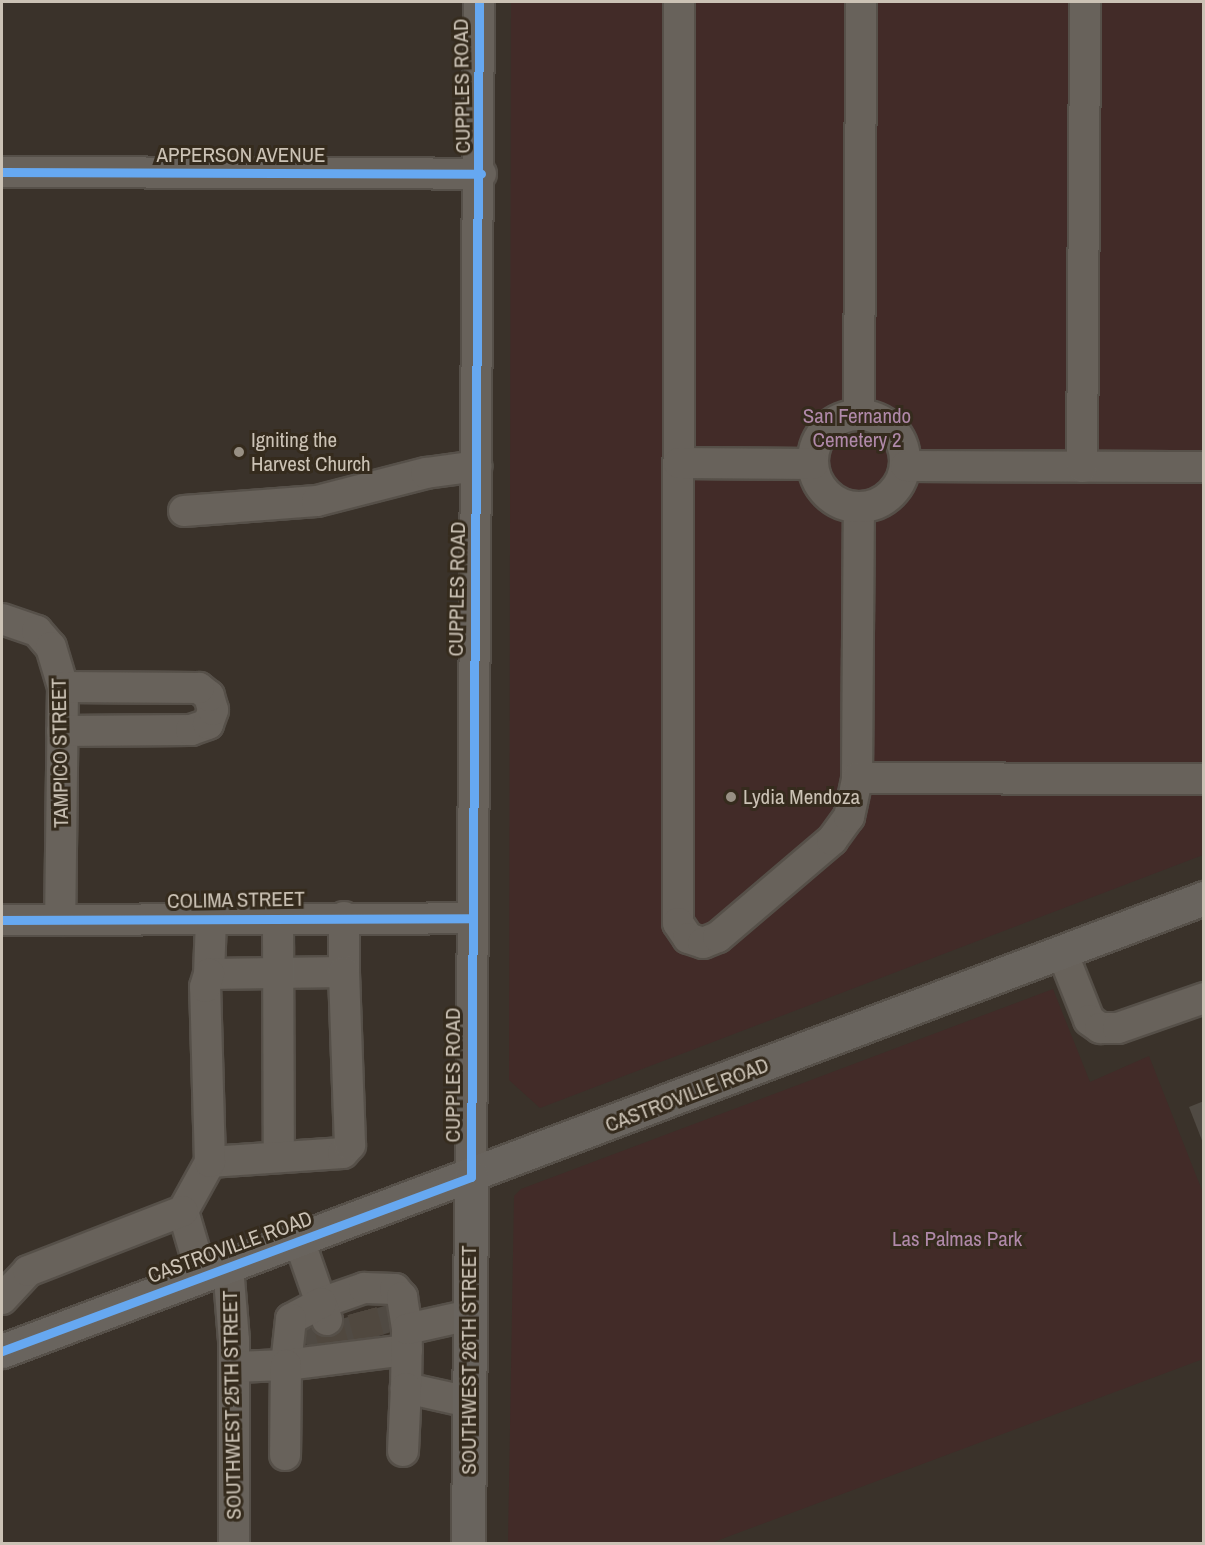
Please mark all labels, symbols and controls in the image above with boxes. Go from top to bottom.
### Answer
street label: CUPPLES ROAD [448,18,476,154]
street label: APPERSON AVENUE [156,142,326,168]
park label: San Fernando Cemetery 2 [803,403,911,453]
place label: Igniting the Harvest Church [251,427,371,477]
marker: Igniting the Harvest Church [232,445,246,459]
street label: CUPPLES ROAD [443,521,471,657]
street label: TAMPICO STREET [46,678,74,828]
place label: Lydia Mendoza [743,784,860,810]
marker: Lydia Mendoza [724,790,738,804]
street label: COLIMA STREET [166,886,306,914]
street label: CUPPLES ROAD [440,1008,466,1142]
street label: CASTROVILLE ROAD [602,1052,772,1138]
street label: CASTROVILLE ROAD [144,1206,316,1288]
park label: Las Palmas Park [892,1226,1022,1252]
street label: SOUTHWEST 26TH STREET [456,1245,482,1475]
street label: SOUTHWEST 25TH STREET [217,1290,247,1520]

